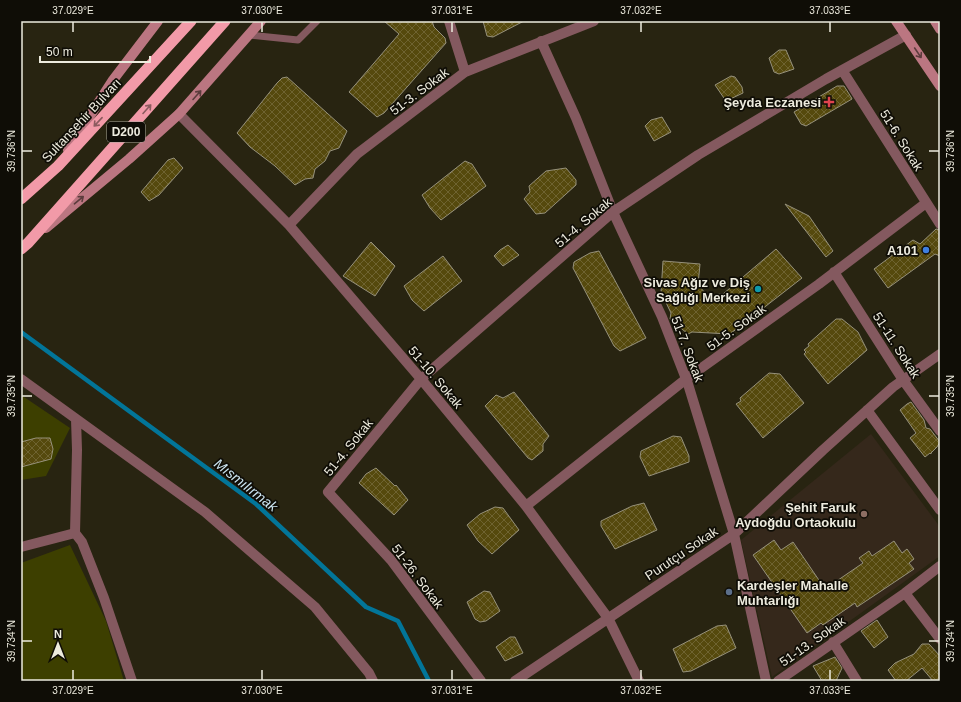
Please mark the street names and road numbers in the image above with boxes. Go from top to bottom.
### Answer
street label: 51-3. Sokak [387,64,452,118]
street label: Sultanşehir Bulvarı [39,75,124,165]
street label: 51-6. Sokak [877,107,927,174]
road number: D200 [107,122,145,142]
street label: 51-4. Sokak [552,194,615,250]
street label: 51-5. Sokak [704,301,769,354]
street label: 51-11. Sokak [870,309,924,381]
street label: 51-7. Sokak [668,314,707,385]
street label: 51-10. Sokak [405,343,466,412]
street label: 51-4. Sokak [321,415,376,479]
street label: Purutçu Sokak [642,523,721,583]
street label: 51-26. Sokak [389,541,447,612]
street label: 51-13. Sokak [777,613,848,670]

